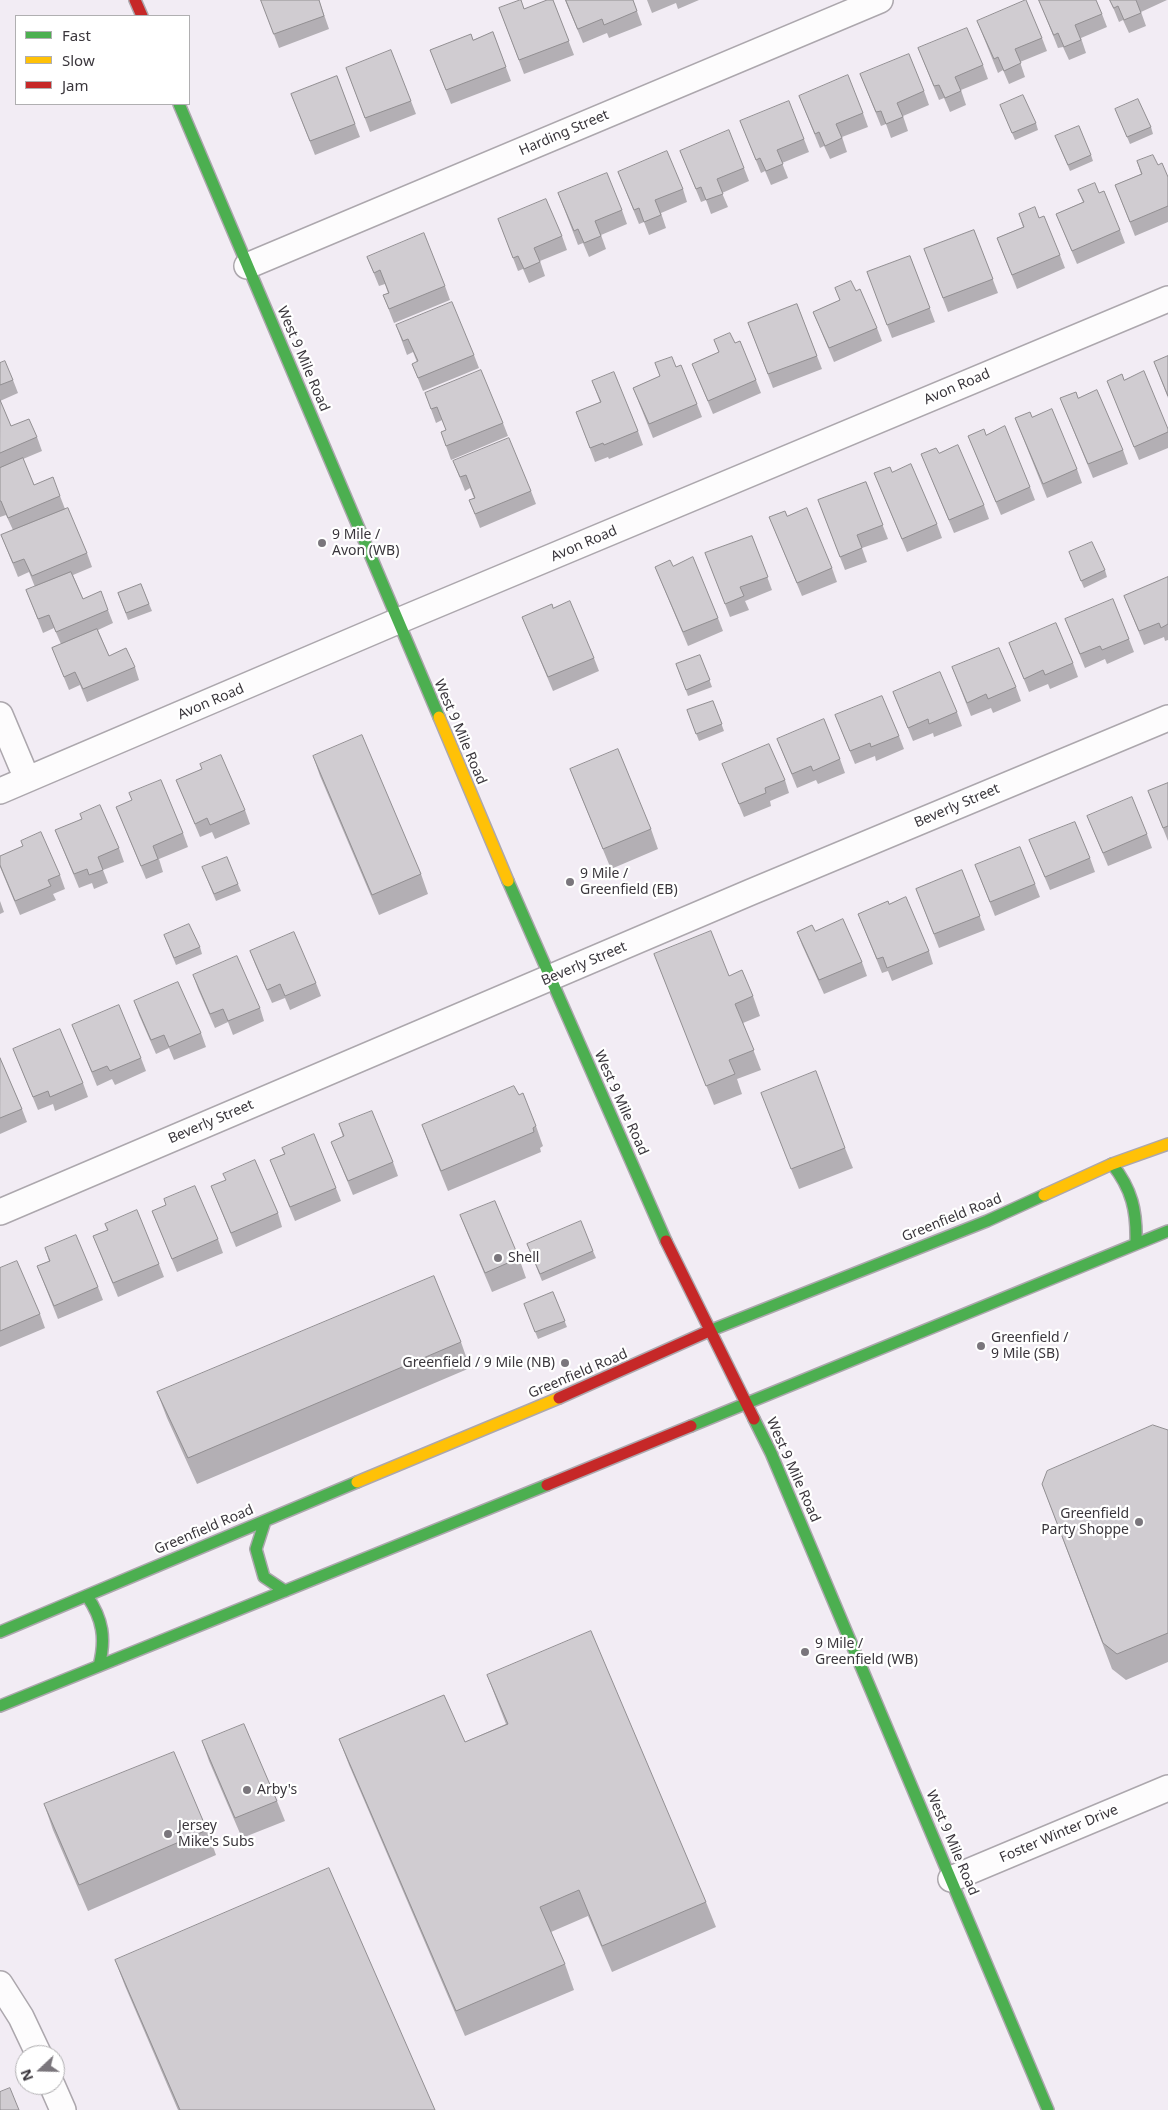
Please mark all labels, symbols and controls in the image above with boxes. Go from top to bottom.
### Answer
legend [15,15,190,105]
text: Fast [62,25,91,45]
text: Slow [62,50,95,70]
text: Jam [62,75,89,95]
street label: Harding Street [517,107,611,159]
street label: West 9 Mile Road [273,304,333,414]
street label: Avon Road [921,366,993,408]
street label: Avon Road [548,523,620,565]
place label: 9 Mile / Avon (WB) [332,527,399,560]
marker: 9 Mile / Avon (WB) [316,537,328,549]
street label: West 9 Mile Road [430,677,490,787]
street label: Avon Road [175,681,247,723]
street label: Beverly Street [912,780,1002,832]
place label: 9 Mile / Greenfield (EB) [580,866,678,899]
marker: 9 Mile / Greenfield (EB) [564,876,576,888]
street label: Beverly Street [539,938,629,990]
street label: West 9 Mile Road [590,1048,652,1158]
street label: Beverly Street [166,1096,256,1148]
street label: Greenfield Road [900,1190,1004,1246]
place label: Shell [508,1250,539,1266]
marker: Shell [492,1252,504,1264]
place label: Greenfield / 9 Mile (SB) [991,1330,1069,1362]
marker: Greenfield / 9 Mile (SB) [975,1340,987,1352]
street label: Greenfield Road [526,1346,630,1402]
place label: Greenfield / 9 Mile (NB) [403,1355,555,1371]
marker: Greenfield / 9 Mile (NB) [559,1357,571,1369]
street label: West 9 Mile Road [762,1415,824,1525]
street label: Greenfield Road [152,1502,256,1558]
place label: Greenfield Party Shoppe [1041,1506,1129,1538]
marker: Greenfield Party Shoppe [1133,1516,1145,1528]
place label: 9 Mile / Greenfield (WB) [815,1636,918,1668]
marker: 9 Mile / Greenfield (WB) [799,1646,811,1658]
place label: Arby's [257,1782,297,1798]
marker: Arby's [241,1784,253,1796]
street label: West 9 Mile Road [922,1788,982,1898]
street label: Foster Winter Drive [997,1801,1121,1867]
place label: Jersey Mike's Subs [178,1818,254,1850]
marker: Jersey Mike's Subs [162,1828,174,1840]
north arrow [15,2045,65,2095]
text: N [16,2066,37,2084]

